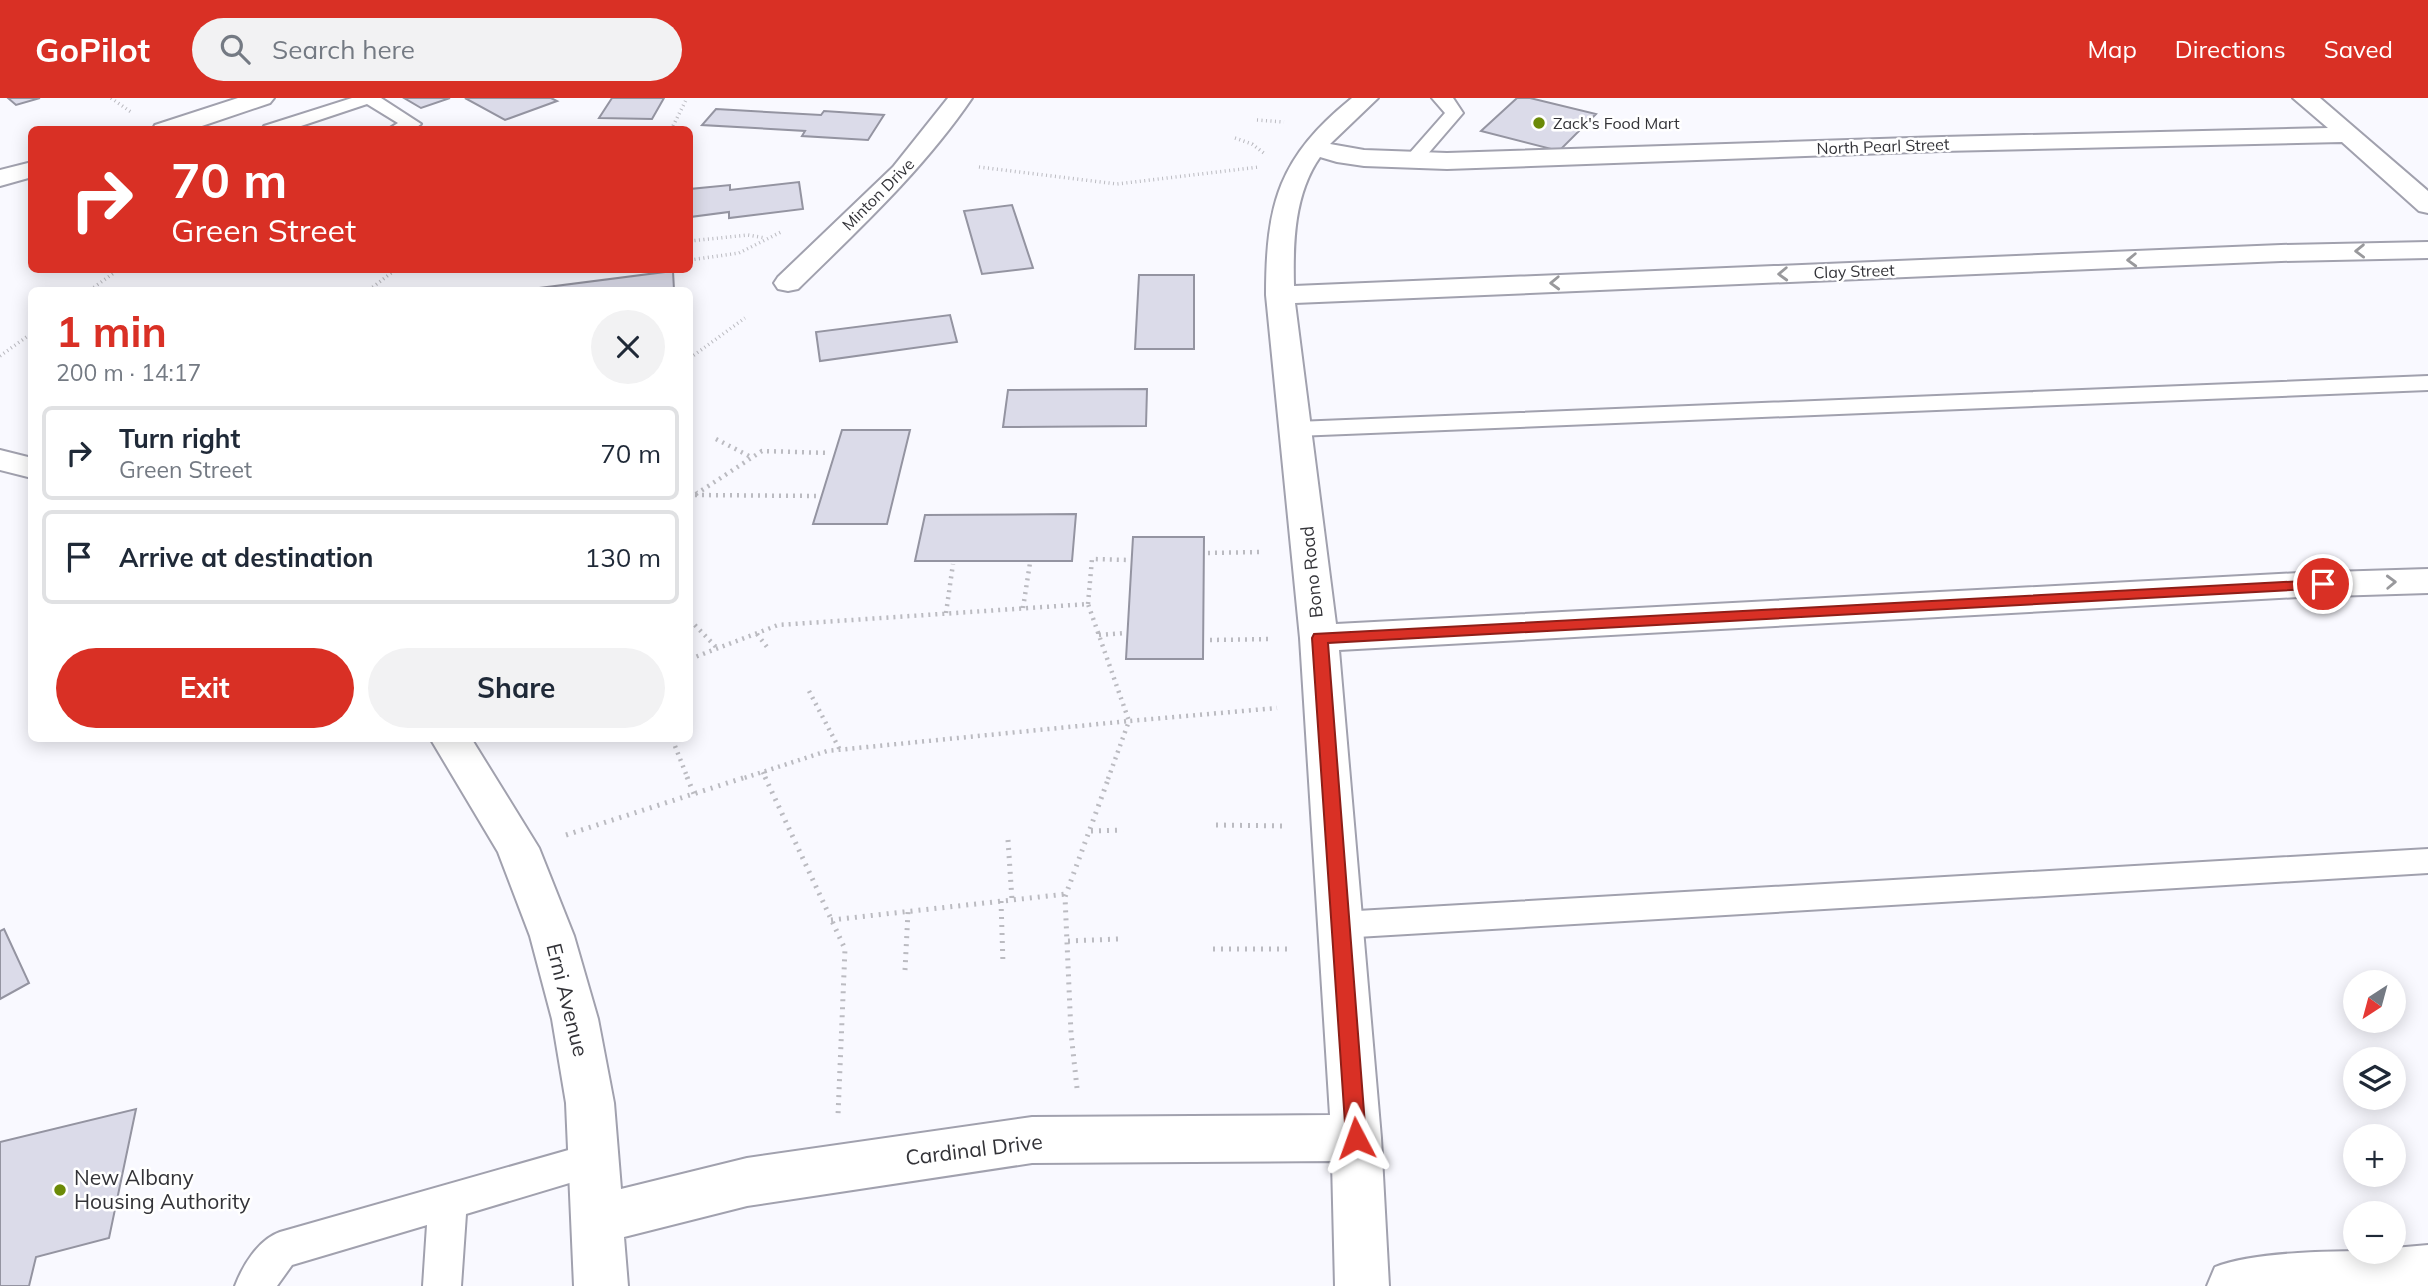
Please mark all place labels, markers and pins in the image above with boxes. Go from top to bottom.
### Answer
place label: Zack's Food Mart [1553,113,1680,133]
marker: Zack's Food Mart [1531,115,1547,131]
pin [2293,554,2353,614]
place label: New Albany Housing Authority [74,1164,251,1214]
marker: New Albany Housing Authority [52,1182,68,1198]

